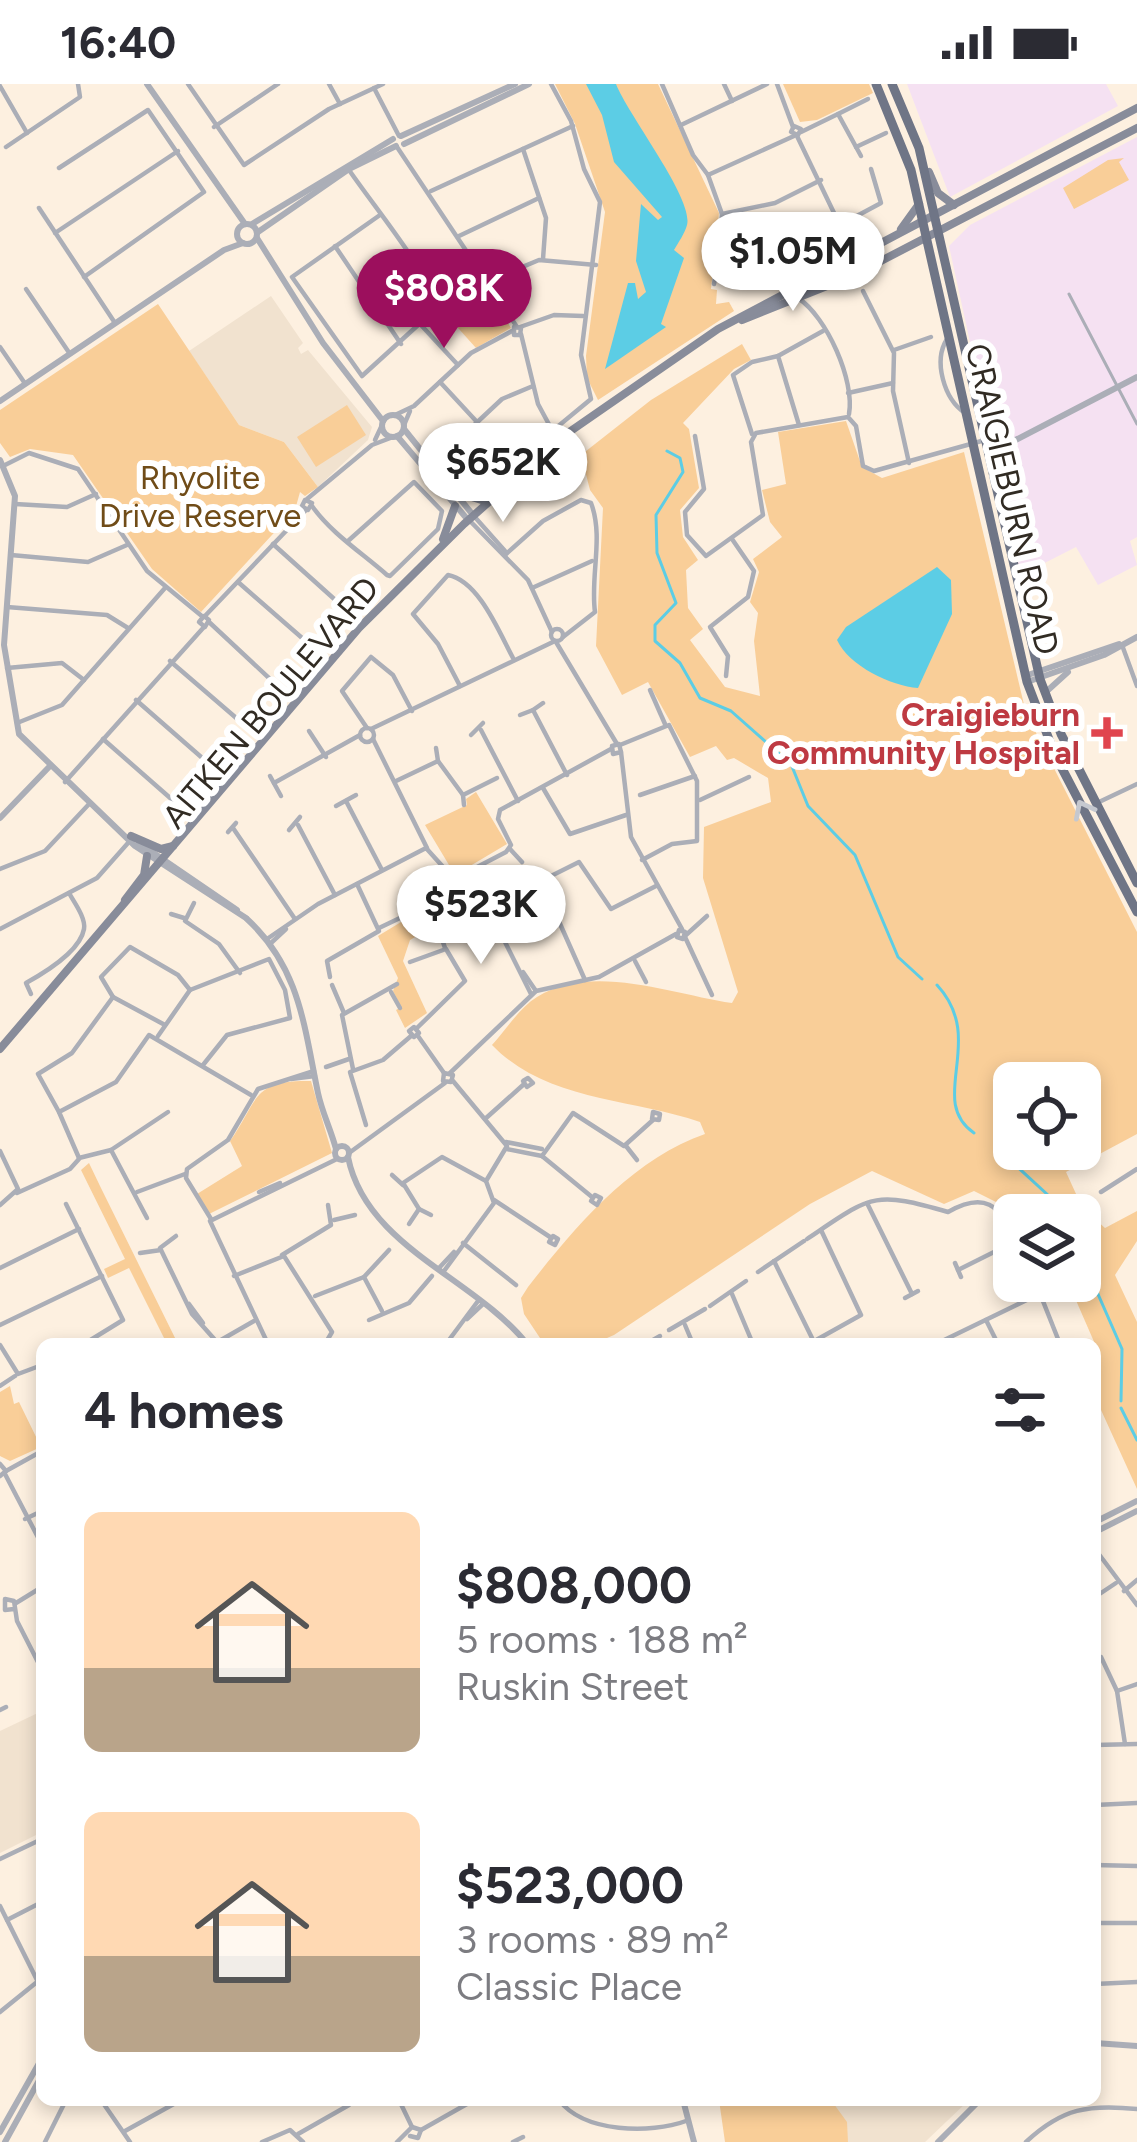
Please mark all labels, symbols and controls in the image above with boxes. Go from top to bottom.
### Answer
text: 16:40 [60,15,176,69]
pin: $1.05M [695,212,891,314]
text: $1.05M [728,227,858,274]
pin: $808K [360,249,528,351]
text: $808K [384,264,504,311]
street label: CRAIGIEBURN ROAD [958,340,1067,658]
pin: $652K [419,423,587,525]
text: $652K [445,438,561,485]
park label: Rhyolite Drive Reserve [99,458,301,535]
street label: AITKEN BOULEVARD [154,569,387,836]
place label: Craigieburn Community Hospital [767,695,1080,772]
marker: Craigieburn Community Hospital [1091,717,1123,749]
one-way arrow [1075,799,1098,821]
pin: $523K [397,865,565,967]
text: $523K [424,880,538,927]
map controls [993,1062,1101,1302]
button: locate [993,1062,1101,1170]
button: layers [993,1194,1101,1302]
icon: filters [987,1377,1053,1443]
text: 4 homes [84,1380,284,1441]
text: $808,000 [456,1555,692,1616]
icon: home [180,1560,324,1704]
text: 5 rooms · 188 m² [456,1616,748,1663]
text: Ruskin Street [456,1663,689,1710]
text: $523,000 [456,1855,684,1916]
icon: home [180,1860,324,2004]
text: 3 rooms · 89 m² [456,1916,729,1963]
text: Classic Place [456,1963,682,2010]

